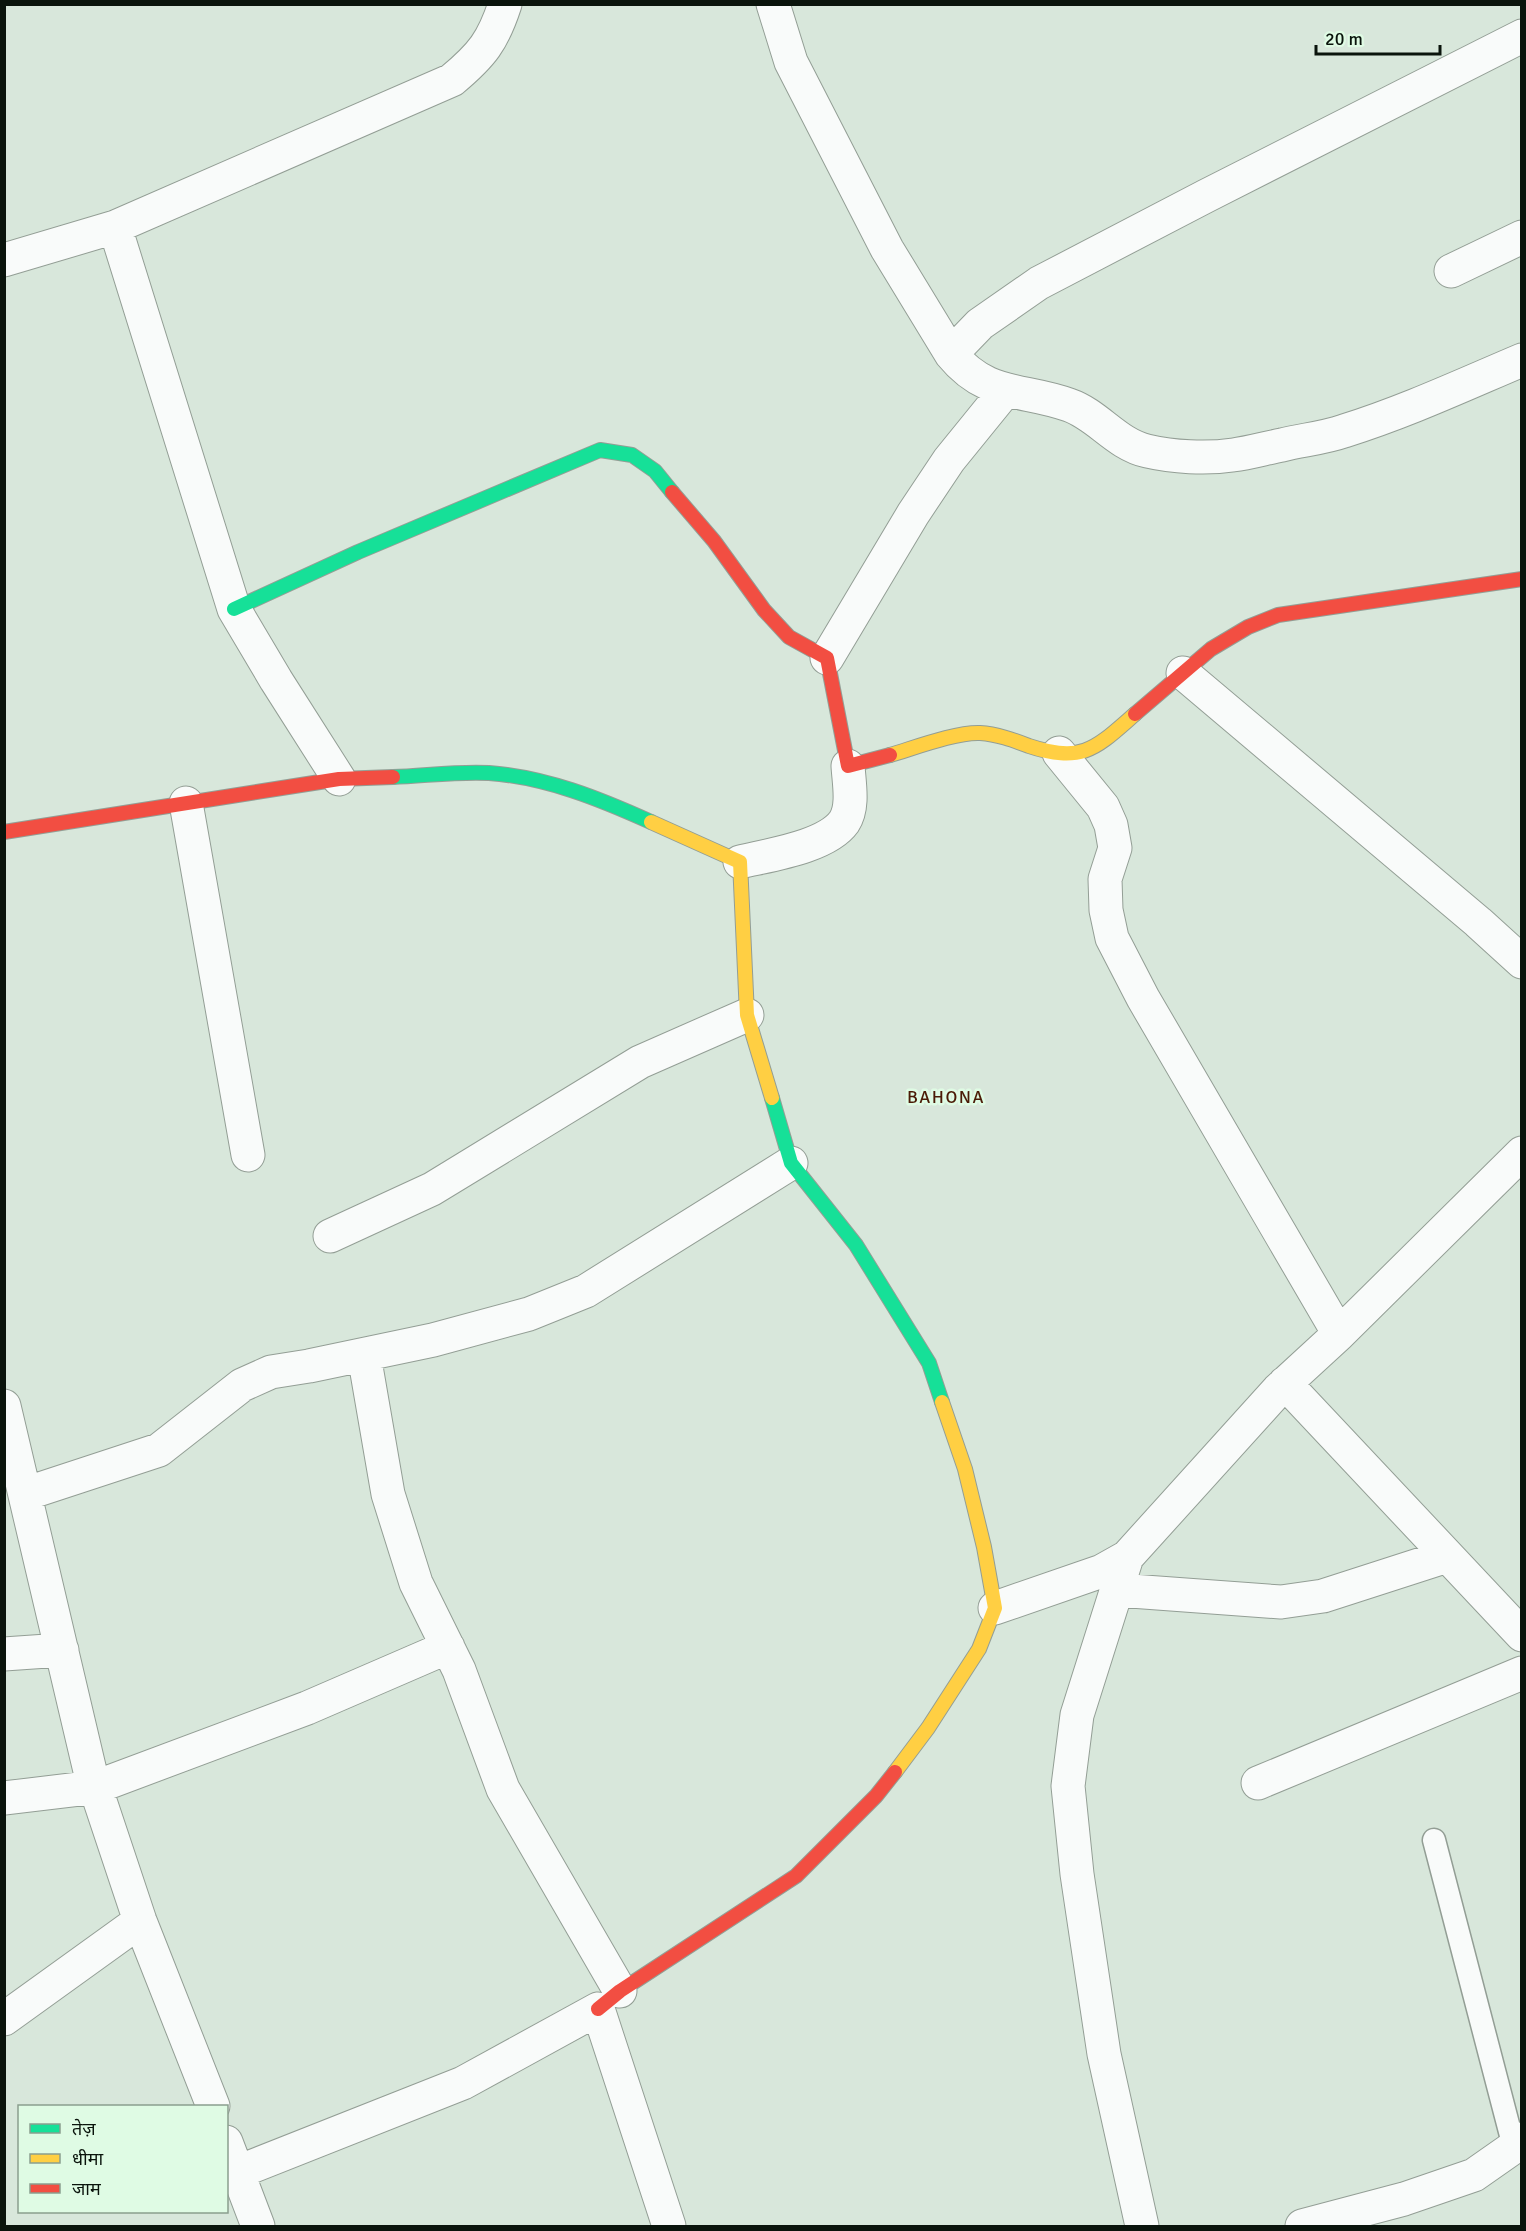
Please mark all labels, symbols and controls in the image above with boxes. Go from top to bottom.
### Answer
scale bar [1316,18,1440,56]
text: 20 m [1325,28,1363,50]
district label: BAHONA [907,1086,985,1108]
legend [18,2105,228,2213]
text: तेज़ [72,2118,96,2140]
text: धीमा [72,2148,103,2170]
text: जाम [72,2178,102,2200]

